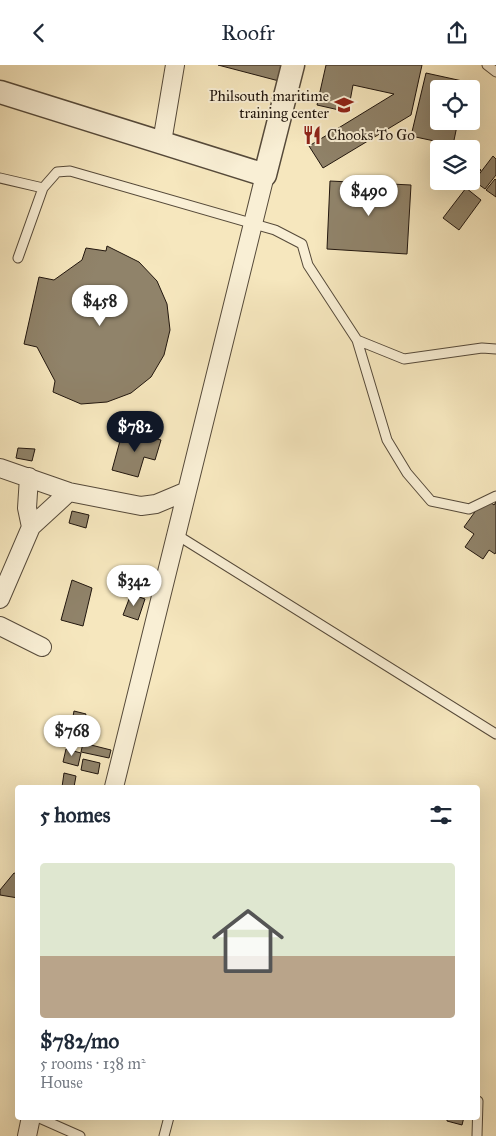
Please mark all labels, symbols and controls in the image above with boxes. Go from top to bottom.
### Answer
icon: back [25,19,53,47]
text: Roofr [221,19,275,46]
icon: share [443,19,471,47]
map controls [430,80,480,190]
button: locate [430,80,480,130]
place label: Philsouth maritime training center [209,87,329,122]
school or university icon: Philsouth maritime training center [333,94,355,116]
restaurant icon: Chooks To Go [301,124,323,146]
place label: Chooks To Go [327,126,415,144]
button: layers [430,140,480,190]
pin: $490 [339,175,399,217]
text: $490 [351,181,387,200]
pin: $458 [70,285,130,327]
text: $458 [83,291,117,310]
pin: $782 [105,411,165,453]
text: $782 [118,417,152,436]
pin: $342 [104,565,164,607]
text: $342 [118,571,150,590]
pin: $768 [42,715,102,757]
text: $768 [55,721,89,740]
icon: filters [427,801,455,829]
text: 5 homes [40,802,111,828]
icon: home [203,896,293,986]
text: $782/mo [40,1028,119,1054]
text: 5 rooms · 138 m² [40,1054,146,1073]
text: House [40,1073,83,1092]

